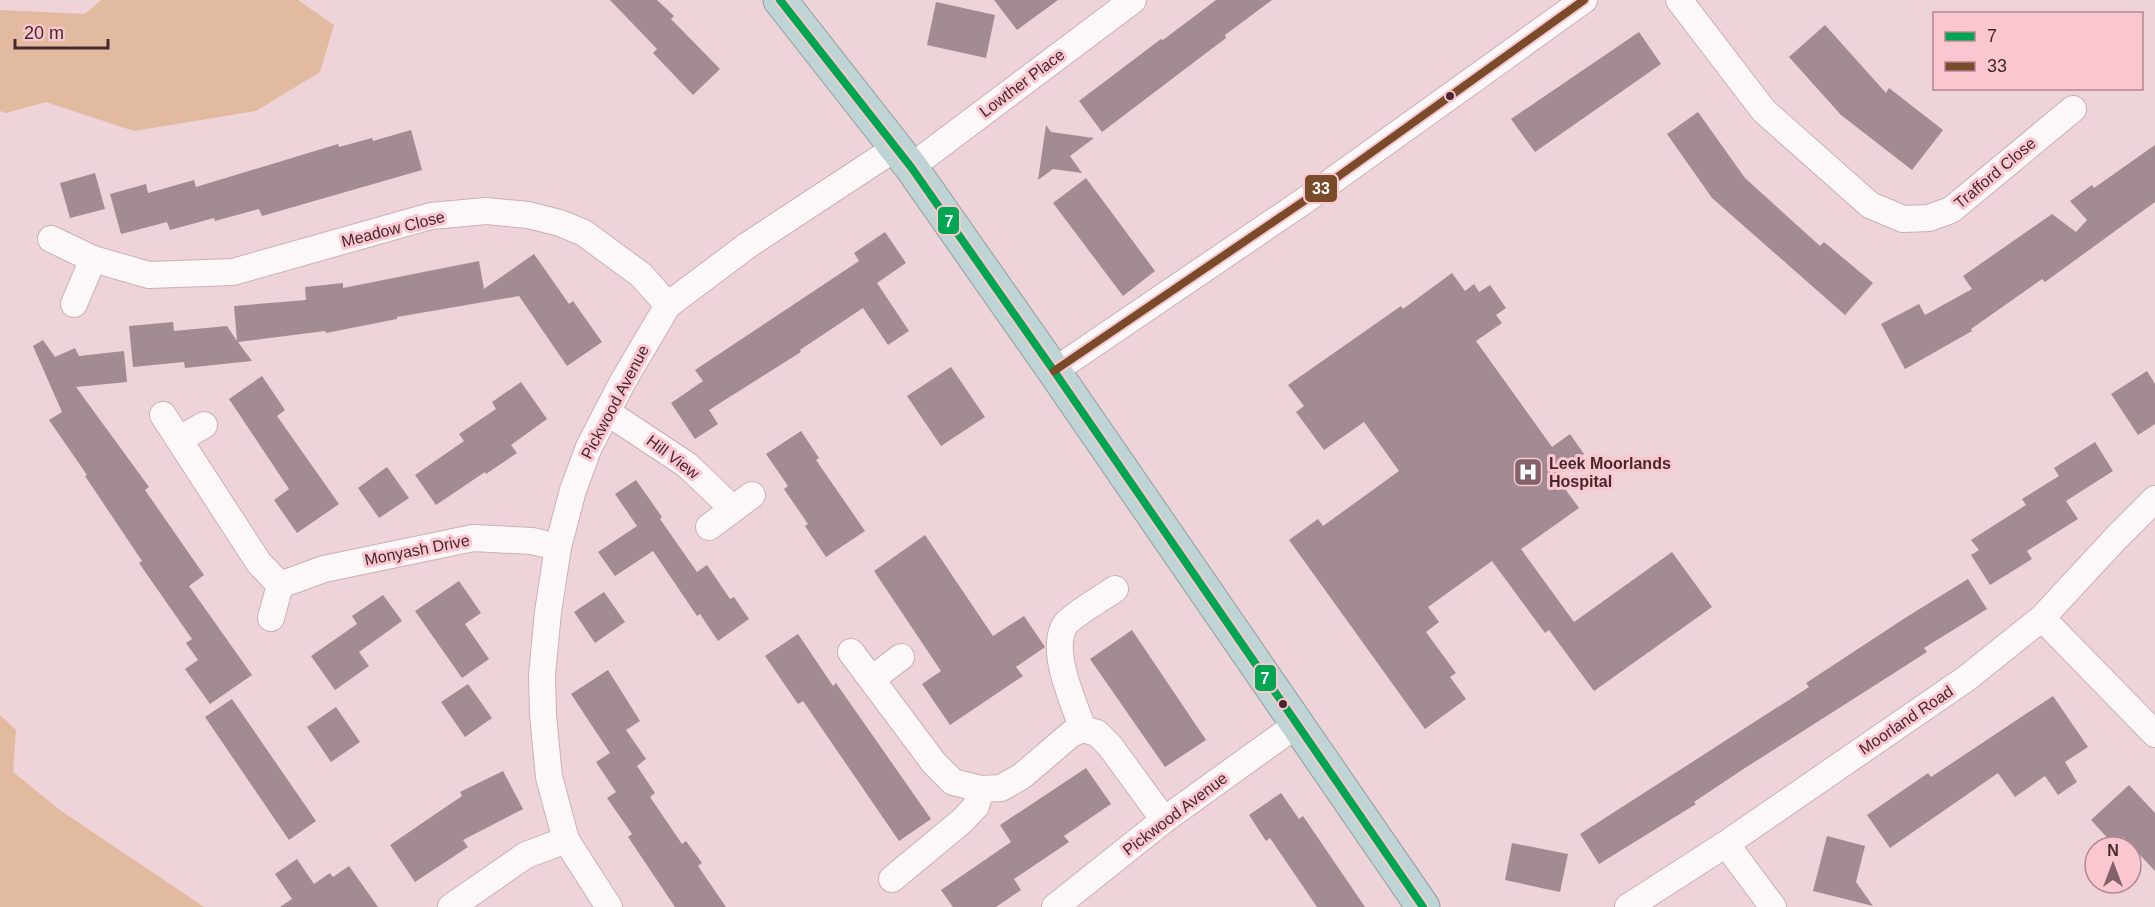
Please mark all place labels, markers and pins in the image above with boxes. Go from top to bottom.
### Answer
unlabelled marker [1444,90,1456,102]
place label: Leek Moorlands Hospital [1549,455,1671,490]
hospital icon: Leek Moorlands Hospital [1512,456,1544,488]
unlabelled marker [1277,698,1289,710]

